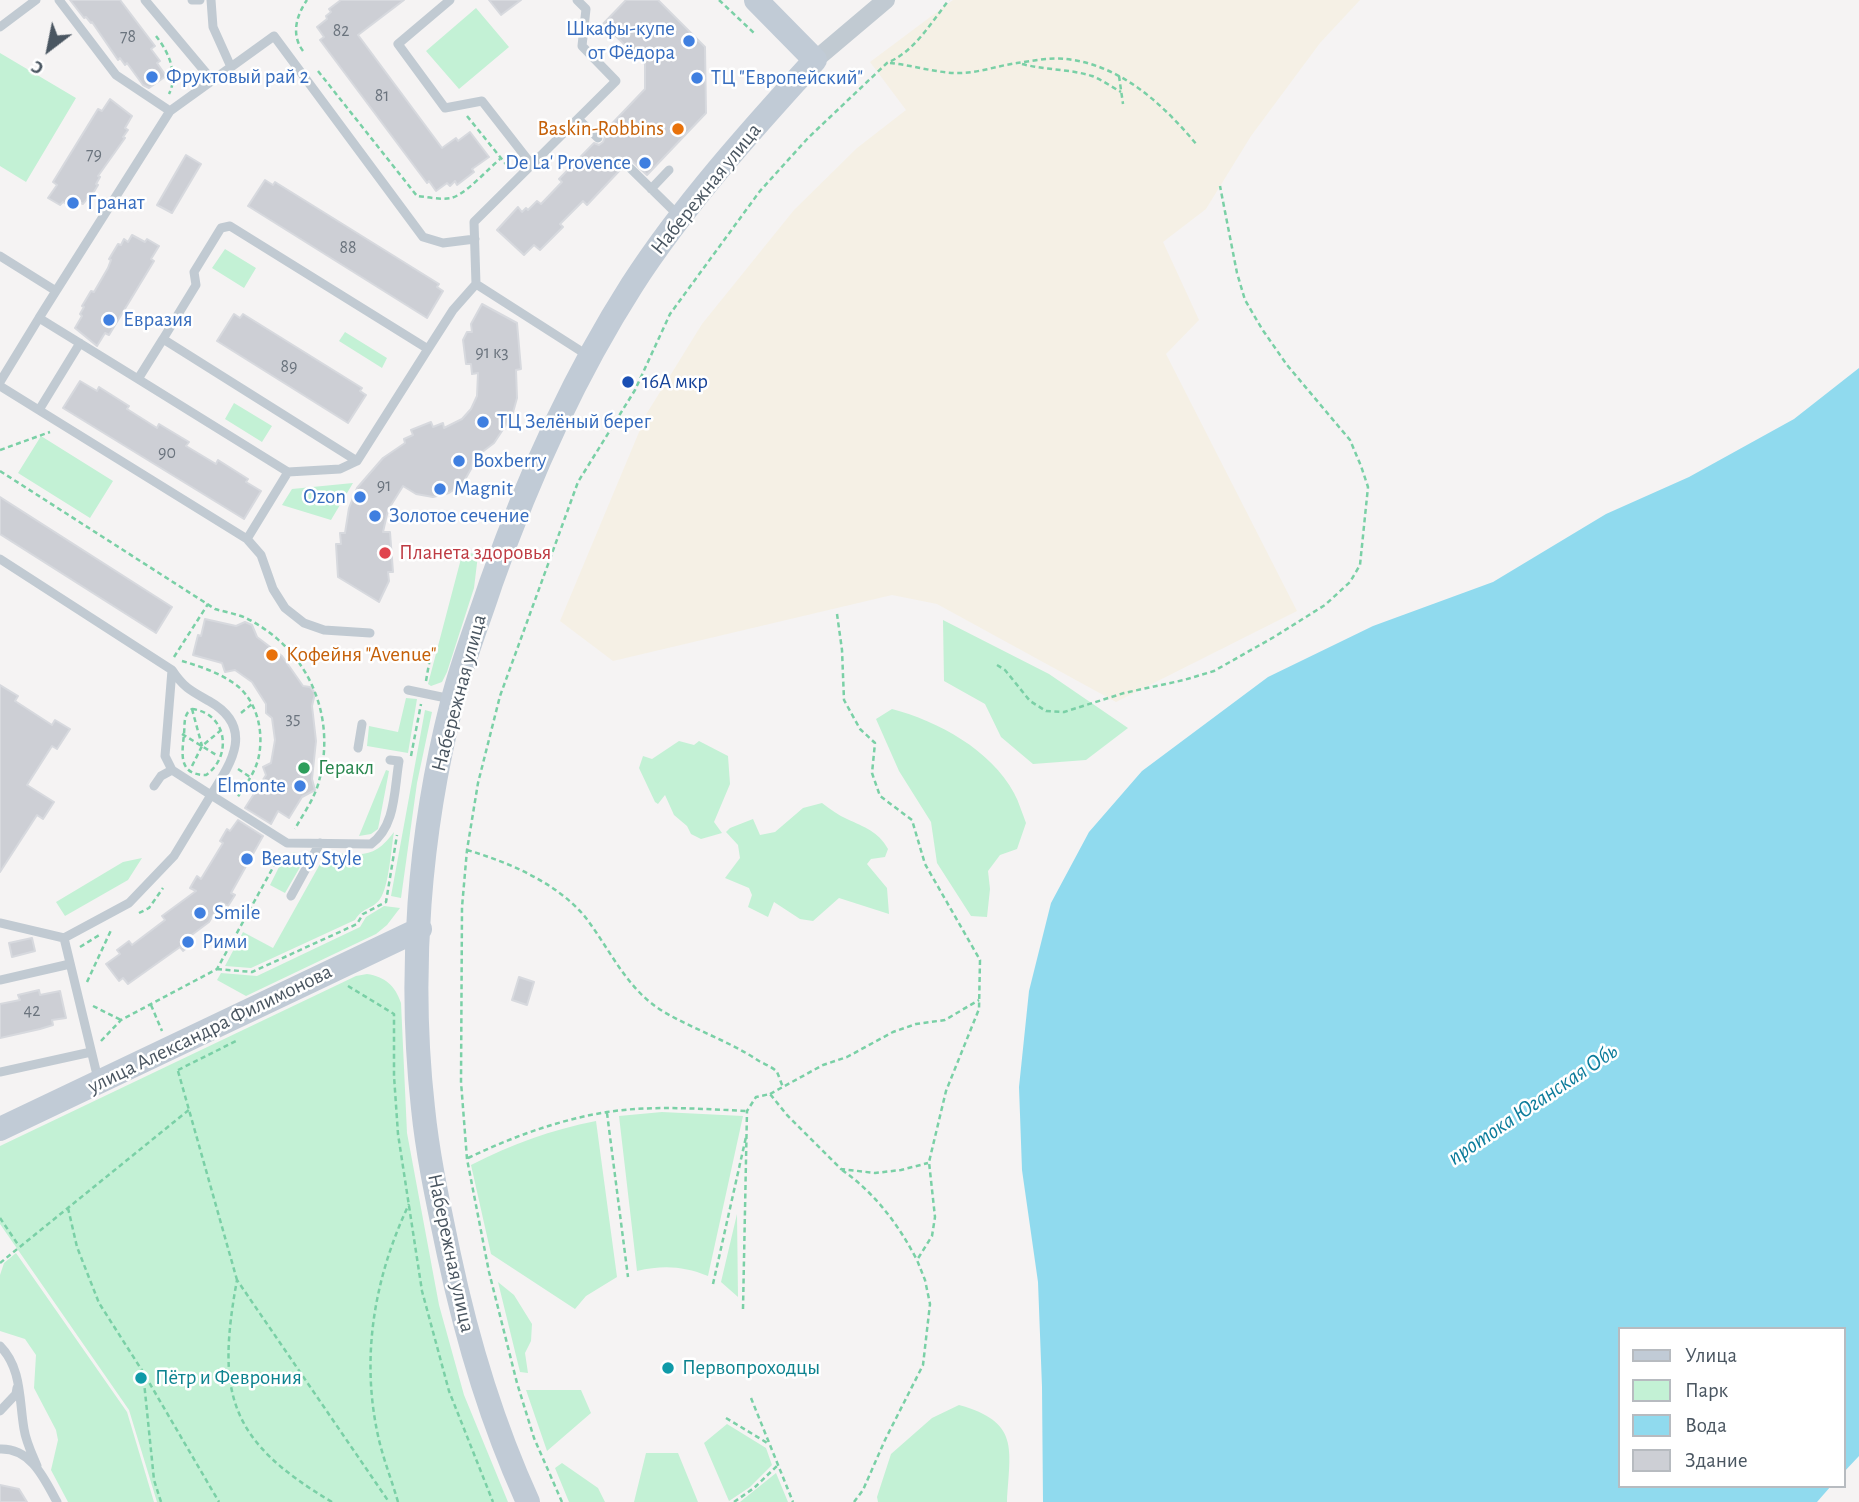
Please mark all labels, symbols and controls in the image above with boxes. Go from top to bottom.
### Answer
north arrow [14,14,84,84]
place label: Шкафы-купе от Фёдора [566,16,675,66]
house number: 82 [333,20,349,42]
house number: 78 [120,26,136,48]
marker: Шкафы-купе от Фёдора [681,33,697,49]
text: С [28,56,47,78]
place label: Фруктовый рай 2 [166,64,309,90]
place label: ТЦ "Европейский" [711,65,863,91]
marker: Фруктовый рай 2 [144,69,160,85]
marker: ТЦ "Европейский" [689,70,705,86]
house number: 81 [375,85,389,107]
place label: Baskin-Robbins [537,116,664,142]
street label: Набережная улица [645,118,767,260]
marker: Baskin-Robbins [670,121,686,137]
house number: 79 [86,144,102,166]
place label: De La' Provence [505,150,631,176]
marker: De La' Provence [637,155,653,171]
place label: Гранат [87,190,145,216]
marker: Гранат [65,195,81,211]
house number: 88 [339,237,357,259]
place label: Евразия [123,307,193,333]
marker: Евразия [101,312,117,328]
house number: 91 к3 [475,342,509,364]
house number: 89 [281,356,297,378]
place label: 16А мкр [642,369,708,395]
marker: 16А мкр [620,374,636,390]
place label: ТЦ Зелёный берег [497,409,651,435]
marker: ТЦ Зелёный берег [475,414,491,430]
house number: 90 [158,442,176,464]
place label: Boxberry [473,448,546,474]
marker: Boxberry [451,453,467,469]
house number: 91 [377,475,391,497]
place label: Magnit [454,476,513,502]
marker: Magnit [432,481,448,497]
place label: Ozon [303,484,346,510]
marker: Ozon [352,489,368,505]
place label: Золотое сечение [389,503,529,529]
marker: Золотое сечение [367,508,383,524]
place label: Планета здоровья [399,540,551,566]
marker: Планета здоровья [377,545,393,561]
street label: Набережная улица [426,612,492,774]
place label: Кофейня "Avenue" [286,642,437,668]
marker: Кофейня "Avenue" [264,647,280,663]
house number: 35 [286,708,300,730]
place label: Геракл [318,755,374,781]
marker: Геракл [296,760,312,776]
place label: Elmonte [217,773,286,799]
marker: Elmonte [292,778,308,794]
place label: Beauty Style [261,846,362,872]
marker: Beauty Style [239,851,255,867]
place label: Smile [214,900,260,926]
marker: Smile [192,905,208,921]
place label: Рими [202,929,248,955]
marker: Рими [180,934,196,950]
street label: улица Александра Филимонова [84,959,336,1099]
house number: 42 [24,1000,40,1022]
water label: протока Юганская Обь [1443,1037,1623,1171]
street label: Набережная улица [422,1171,480,1335]
legend [1618,1327,1845,1488]
text: Улица [1685,1345,1737,1366]
place label: Первопроходцы [682,1355,820,1381]
marker: Первопроходцы [660,1360,676,1376]
place label: Пётр и Феврония [155,1365,302,1391]
marker: Пётр и Феврония [133,1370,149,1386]
text: Парк [1685,1380,1728,1401]
text: Вода [1685,1415,1727,1436]
text: Здание [1685,1450,1748,1471]

